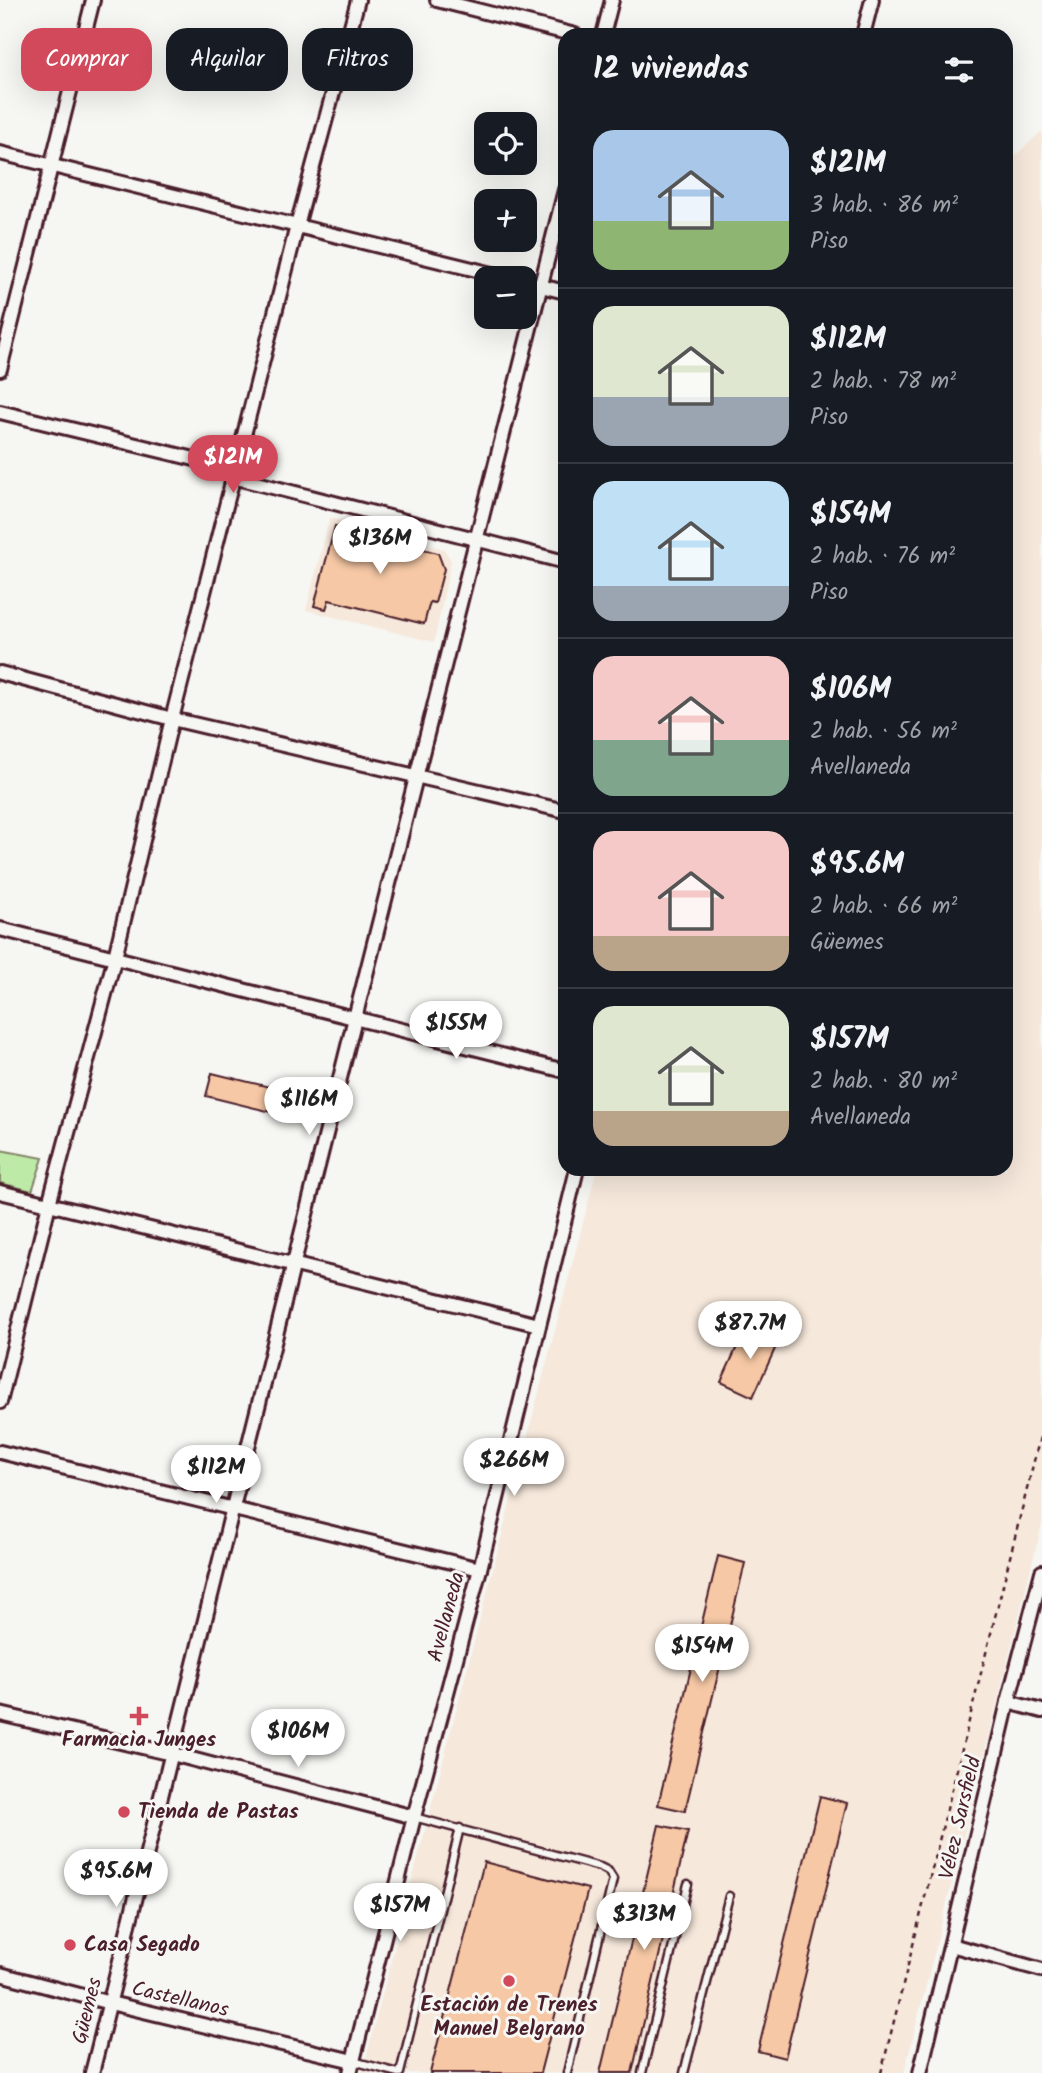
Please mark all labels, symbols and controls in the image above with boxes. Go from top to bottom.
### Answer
chip: Comprar [21,28,152,91]
chip: Alquilar [166,28,288,91]
chip: Filtros [302,28,413,91]
text: 12 viviendas [593,46,749,94]
icon: filters [940,51,978,89]
map controls [474,112,537,329]
button: locate [474,112,537,175]
text: $121M [810,140,886,188]
icon: home [649,158,733,242]
text: 3 hab. · 86 m² [810,188,958,224]
button: + [474,189,537,252]
text: Piso [810,224,848,260]
button: − [474,266,537,329]
text: $112M [810,316,886,364]
icon: home [649,334,733,418]
text: 2 hab. · 78 m² [810,364,956,400]
text: Piso [810,400,848,436]
pin: $121M [184,435,282,495]
text: $121M [204,440,262,476]
text: $154M [810,491,891,539]
icon: home [649,509,733,593]
pin: $136M [331,516,429,576]
text: $136M [349,521,412,557]
text: 2 hab. · 76 m² [810,539,955,575]
text: Piso [810,575,848,611]
text: $106M [810,666,891,714]
icon: home [649,684,733,768]
text: 2 hab. · 56 m² [810,714,957,750]
text: Avellaneda [810,750,911,786]
text: $95.6M [810,841,904,889]
icon: home [649,859,733,943]
text: 2 hab. · 66 m² [810,889,957,925]
text: Güemes [810,925,884,961]
pin: $155M [407,1002,505,1061]
text: $155M [425,1006,487,1042]
text: $157M [810,1016,889,1064]
icon: home [649,1034,733,1118]
text: 2 hab. · 80 m² [810,1064,957,1100]
pin: $116M [260,1078,358,1137]
text: $116M [280,1082,338,1118]
text: Avellaneda [810,1100,911,1136]
pin: $87.7M [693,1302,807,1361]
text: $87.7M [714,1306,786,1342]
pin: $266M [465,1438,563,1498]
text: $266M [479,1443,549,1479]
pin: $112M [167,1446,265,1505]
text: $112M [187,1450,245,1486]
street label: Avellaneda [419,1568,475,1666]
pin: $154M [653,1624,751,1684]
text: $154M [671,1629,733,1665]
marker: Farmacia Junges [131,1708,147,1724]
pin: $106M [249,1710,347,1769]
text: $106M [267,1714,329,1750]
place label: Farmacia Junges [62,1724,216,1757]
street label: Vélez Sarsfield [931,1753,991,1883]
place label: Tienda de Pastas [138,1796,299,1829]
marker: Tienda de Pastas [116,1804,132,1820]
pin: $95.6M [59,1850,173,1909]
text: $95.6M [80,1854,152,1890]
pin: $157M [351,1884,449,1943]
text: $157M [370,1888,430,1924]
pin: $313M [595,1892,693,1952]
text: $313M [612,1897,676,1933]
place label: Casa Segado [84,1929,200,1962]
marker: Casa Segado [62,1937,78,1953]
street label: Castellanos [128,1973,232,2027]
marker: Estación de Trenes Manuel Belgrano [501,1973,517,1989]
street label: Güemes [64,1974,112,2048]
place label: Estación de Trenes Manuel Belgrano [420,1989,598,2046]

